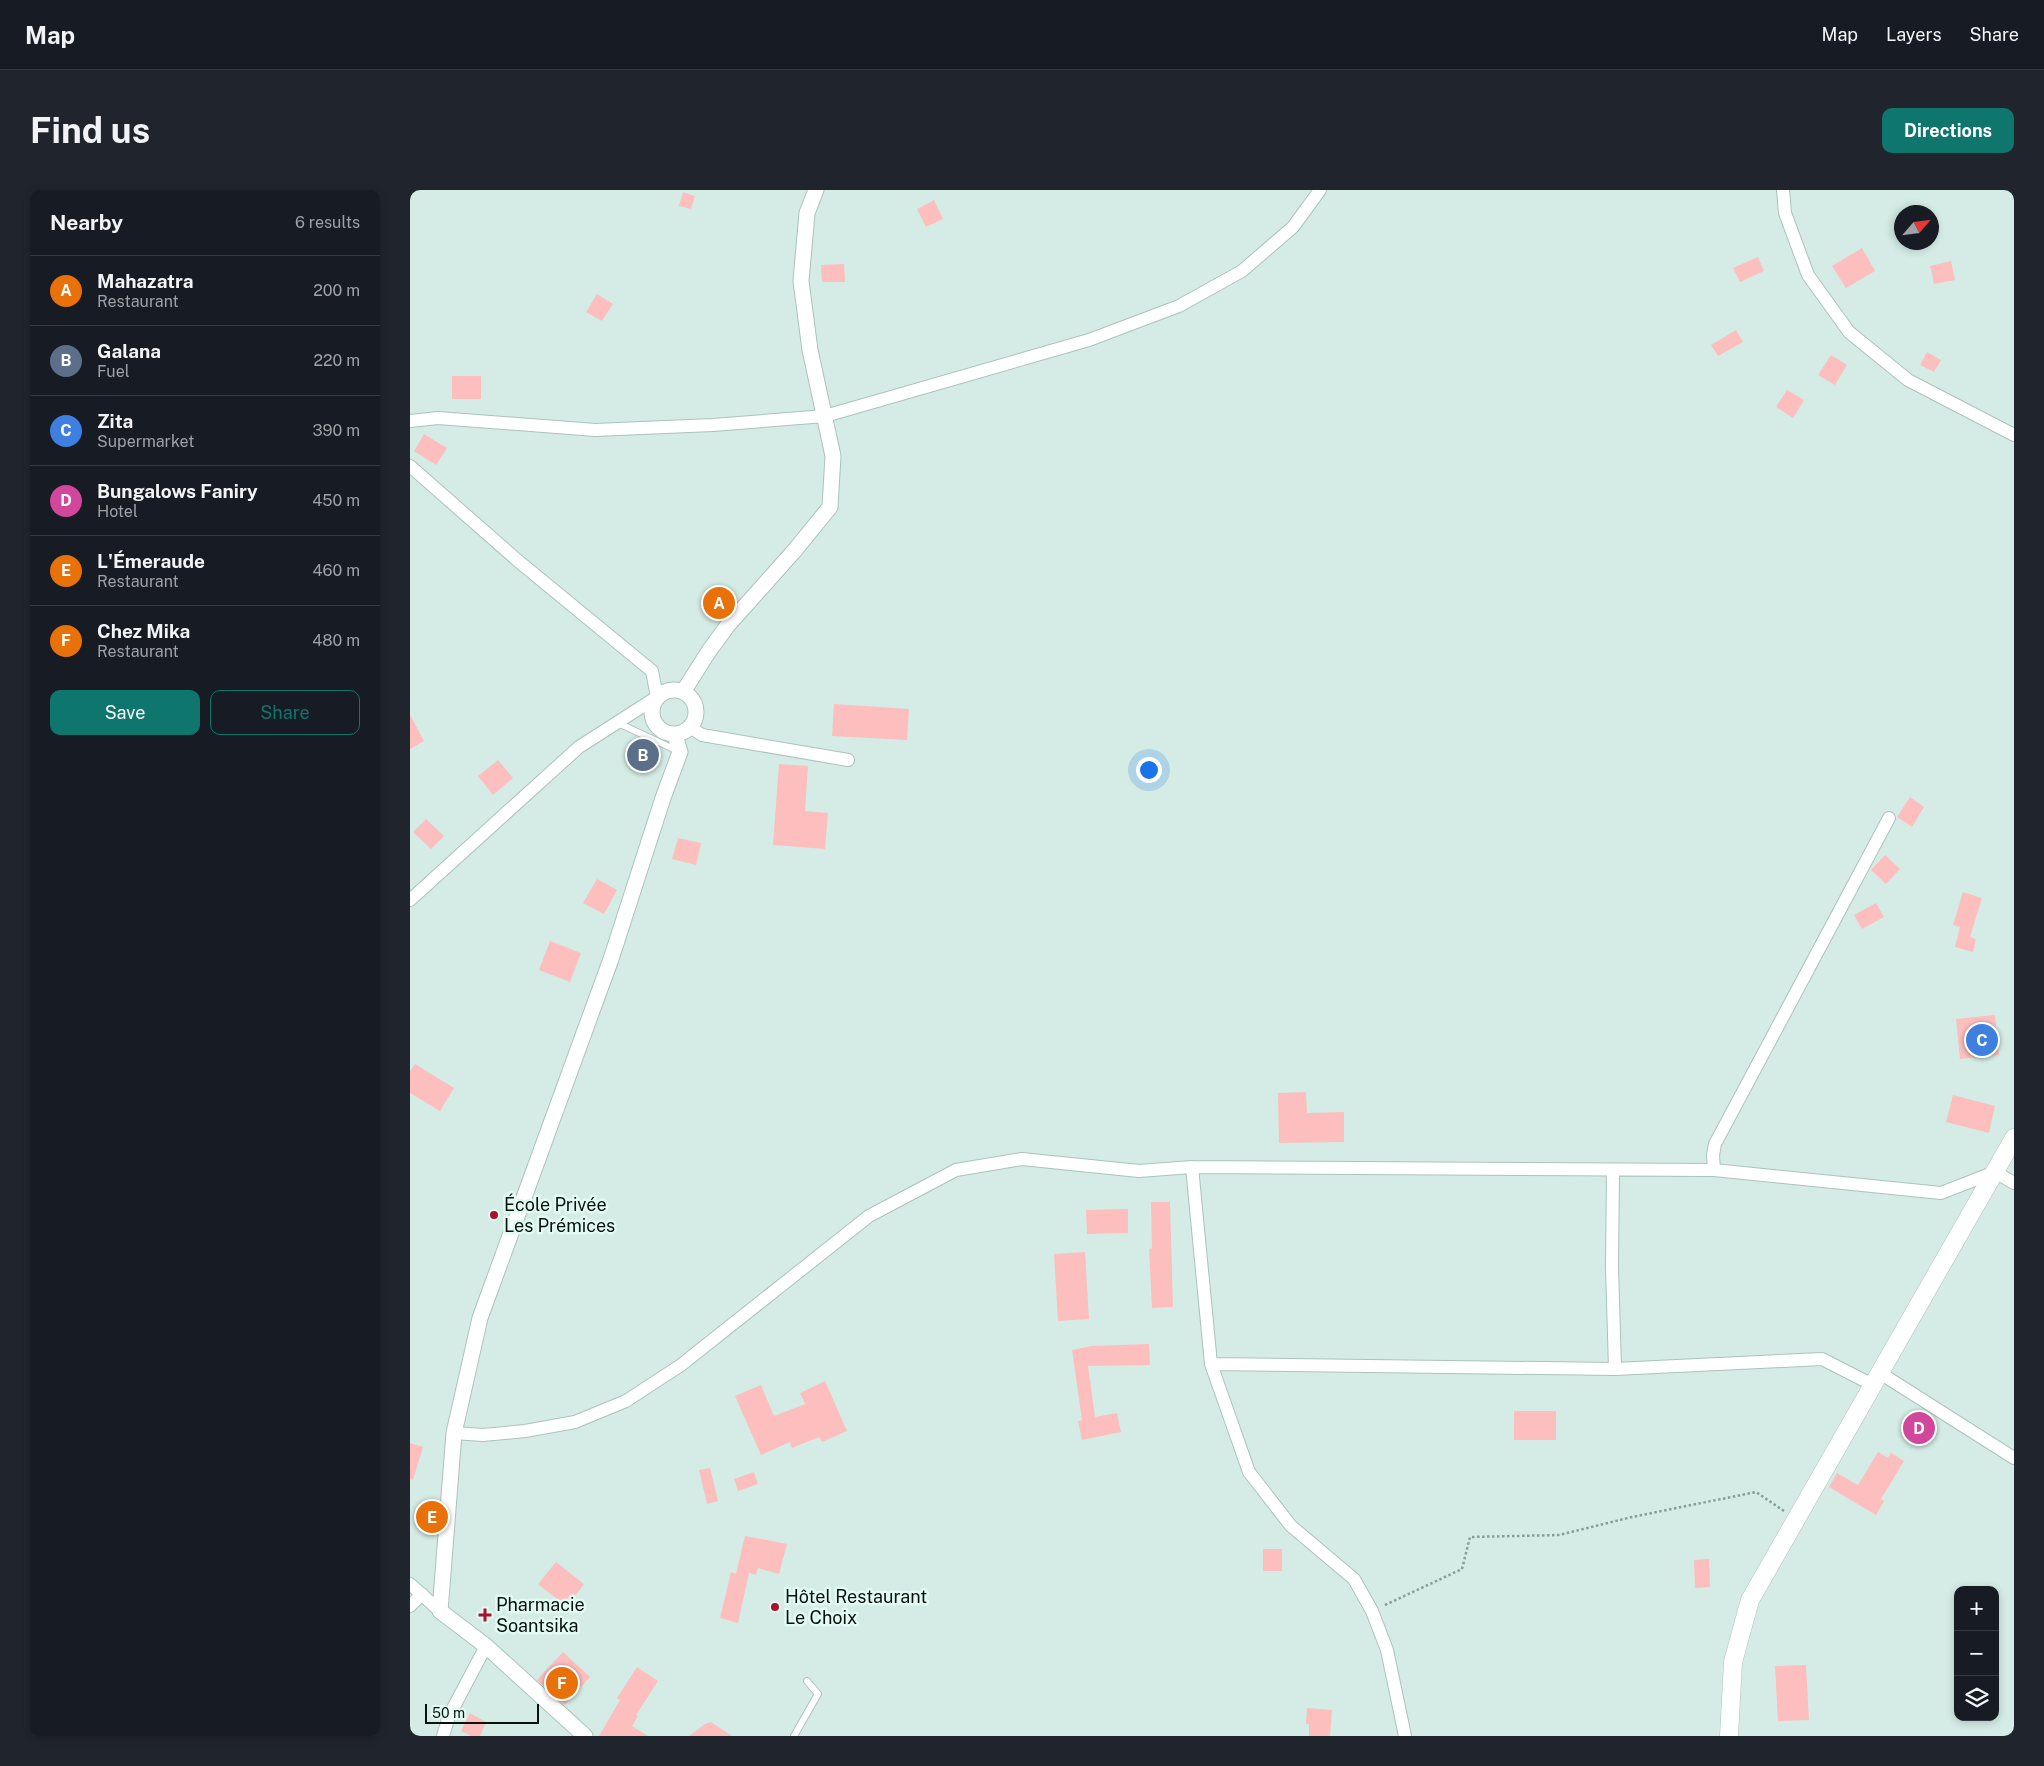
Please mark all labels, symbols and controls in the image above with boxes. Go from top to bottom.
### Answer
text: Map [25,21,75,49]
text: Map [1822,24,1858,45]
text: Layers [1886,24,1942,45]
text: Share [1970,24,2019,45]
button: Directions [1882,108,2014,153]
text: Find us [30,110,150,151]
north arrow [1894,205,1939,250]
text: Nearby [50,210,123,235]
text: 6 results [295,213,360,232]
text: Mahazatra [97,270,193,292]
text: A [60,281,72,300]
text: 200 m [313,281,360,300]
text: Restaurant [97,292,179,311]
text: Galana [97,340,161,362]
text: B [61,351,71,370]
text: 220 m [313,351,360,370]
text: Fuel [97,362,130,381]
text: Zita [97,410,133,432]
text: C [60,421,72,440]
text: 390 m [313,421,360,440]
text: Supermarket [97,432,194,451]
text: Bungalows Faniry [97,480,258,502]
text: D [60,491,72,510]
text: 450 m [312,491,360,510]
text: Hotel [97,502,138,521]
text: L'Émeraude [97,550,205,572]
text: E [61,561,71,580]
text: 460 m [313,561,360,580]
text: Restaurant [97,572,179,591]
pin: A [703,584,735,622]
text: Chez Mika [97,620,190,642]
text: F [61,631,71,650]
text: 480 m [312,631,360,650]
text: Restaurant [97,642,179,661]
button: Save [50,690,200,735]
button: Share [210,690,360,735]
pin: B [627,736,659,774]
your location [1136,757,1162,783]
pin: C [1966,1021,1998,1059]
place label: École Privée Les Prémices [504,1193,615,1236]
marker: École Privée Les Prémices [488,1209,500,1221]
pin: D [1903,1409,1935,1447]
pin: E [416,1498,448,1536]
place label: Hôtel Restaurant Le Choix [785,1586,927,1628]
map controls [1954,1586,1999,1721]
button: + [1954,1586,1999,1631]
place label: Pharmacie Soantsika [496,1594,585,1636]
marker: Hôtel Restaurant Le Choix [769,1601,781,1613]
marker: Pharmacie Soantsika [478,1608,492,1622]
button: − [1954,1631,1999,1676]
pin: F [546,1664,578,1702]
button: layers [1954,1676,1999,1721]
scale bar [425,1701,539,1724]
text: 50 m [432,1705,465,1721]

